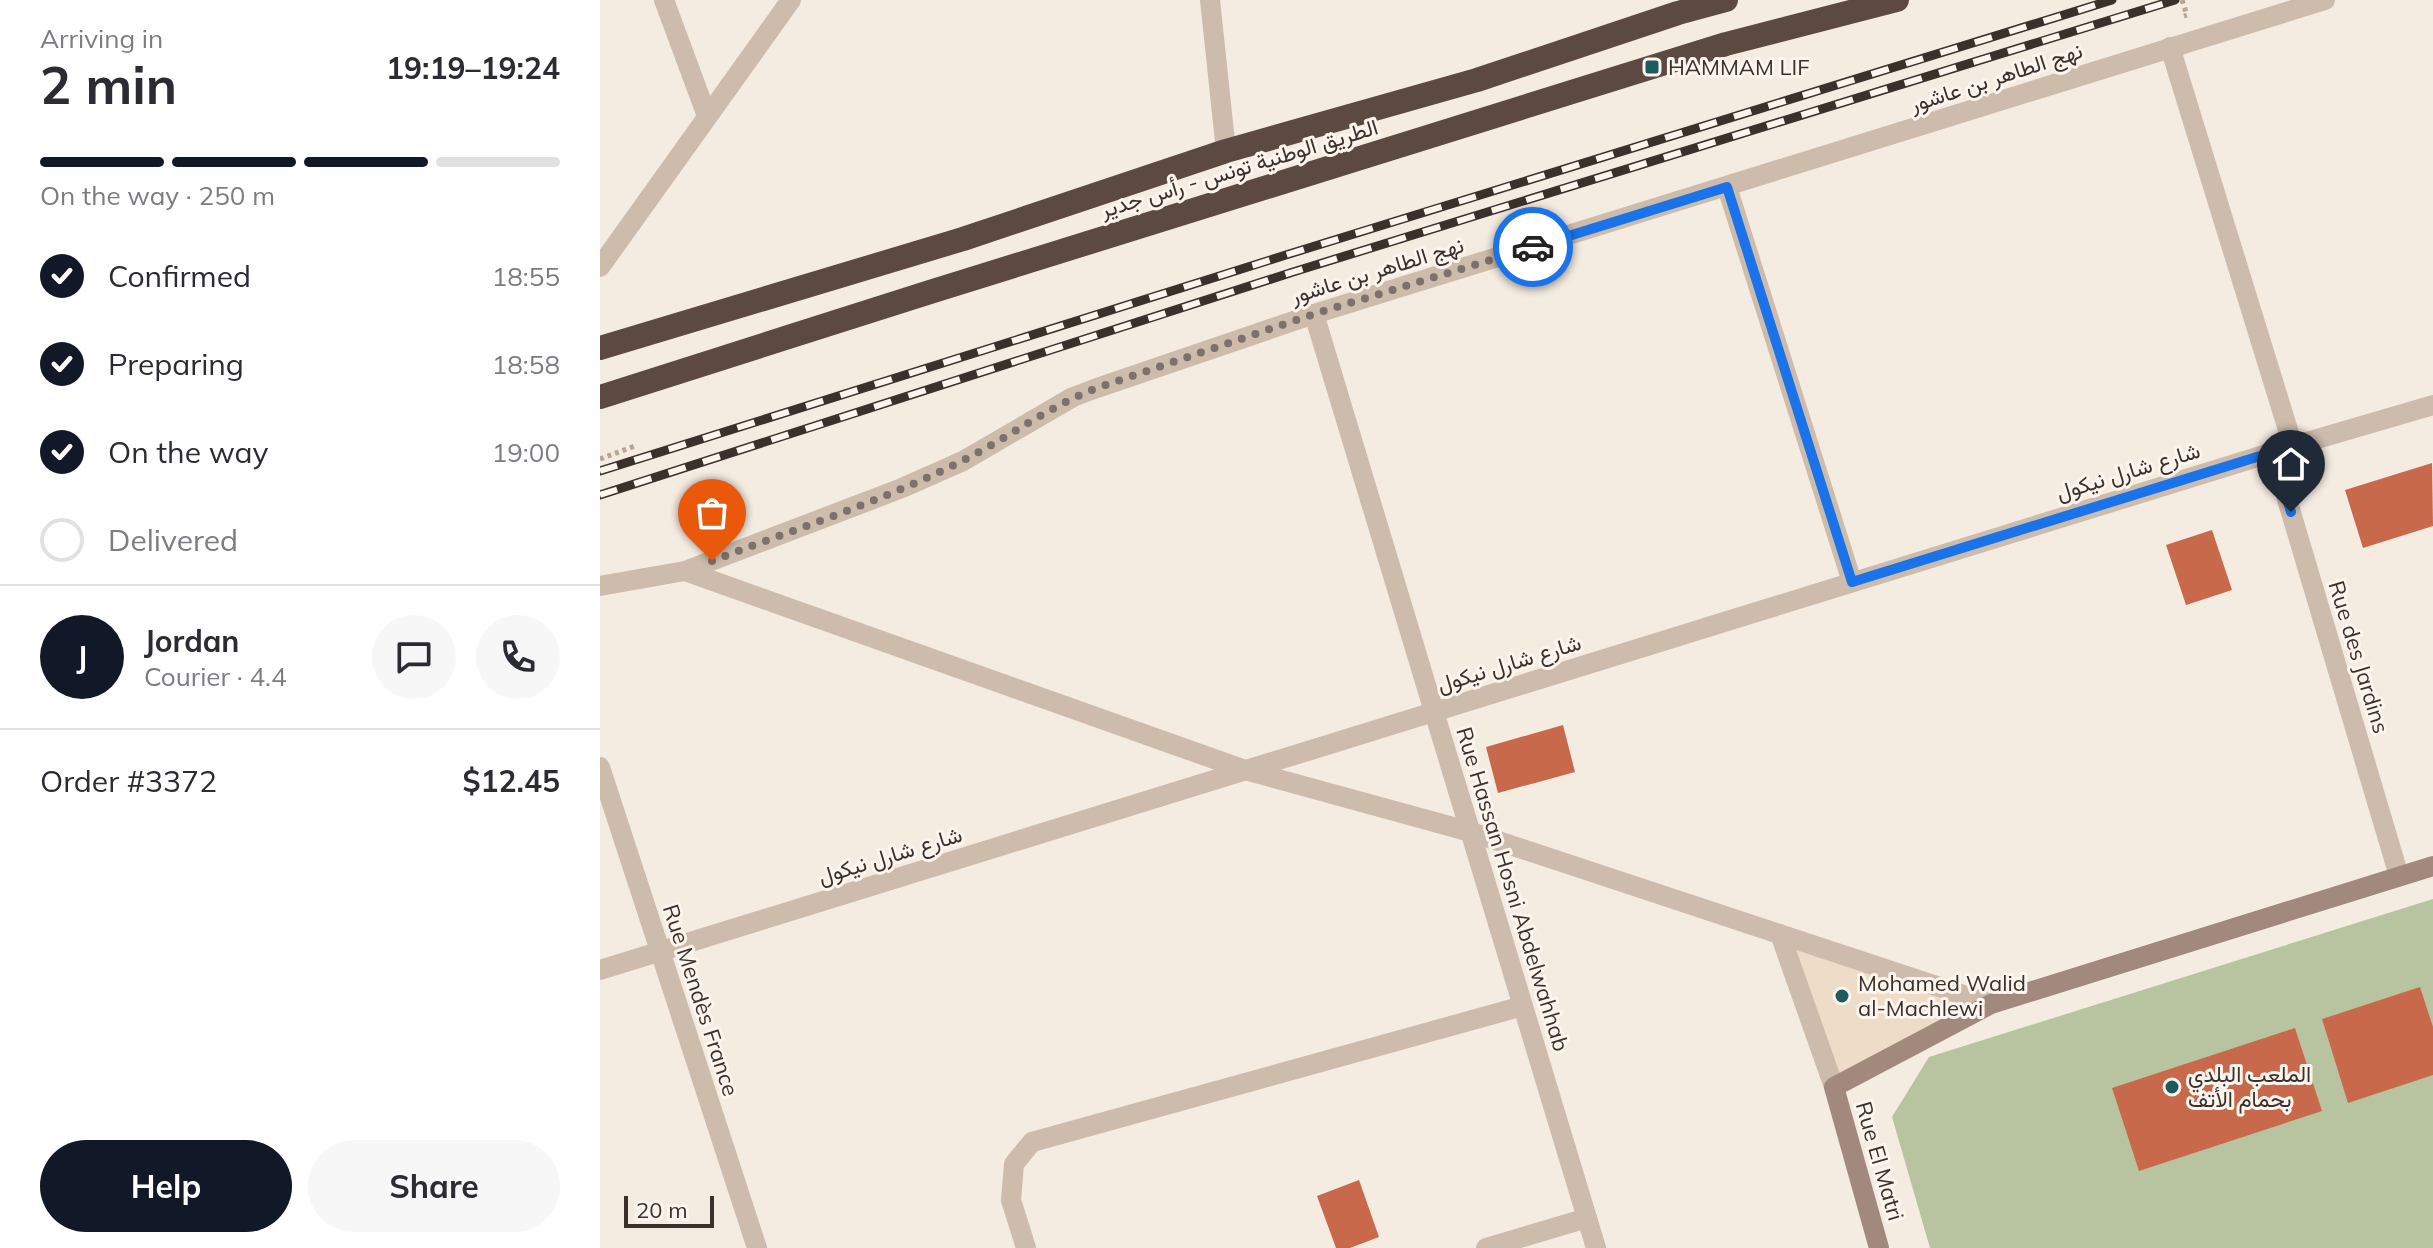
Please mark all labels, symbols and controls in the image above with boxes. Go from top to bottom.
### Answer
text: Arriving in [40,22,163,55]
street label: نهج الطاهر بن عاشور [1905,36,2086,119]
text: 19:19–19:24 [386,49,560,87]
text: 2 min [40,52,177,117]
place label: HAMMAM LIF [1668,53,1810,81]
marker: HAMMAM LIF [1643,58,1661,76]
street label: الطريق الوطنية تونس - رأس جدير [1096,112,1381,224]
text: On the way · 250 m [40,179,275,212]
courier [1493,207,1573,287]
icon: car [1511,225,1555,269]
street label: نهج الطاهر بن عاشور [1286,230,1467,311]
icon: check [40,254,84,298]
text: Confirmed [108,257,251,295]
text: 18:55 [492,260,560,293]
icon: check [40,342,84,386]
text: Preparing [108,345,244,383]
text: 18:58 [492,348,560,381]
icon: check [40,430,84,474]
pin [2257,430,2325,512]
text: On the way [108,433,268,471]
text: 19:00 [492,436,560,469]
street label: شارع شارل نيكول [2053,436,2204,507]
icon: home [2269,442,2313,486]
pin [678,479,746,561]
icon: bag [690,491,734,535]
text: Delivered [108,521,238,559]
street label: Rue des Jardins [2323,577,2395,737]
button: chat [372,615,456,699]
button: phone [476,615,560,699]
text: Jordan [144,622,239,660]
street label: شارع شارل نيكول [1434,628,1585,699]
text: J [77,638,87,676]
text: Courier · 4.4 [144,660,287,693]
street label: Rue Hassan Hosni Abdelwahhab [1450,723,1576,1055]
text: Order #3372 [40,762,217,800]
text: $12.45 [463,762,560,800]
street label: شارع شارل نيكول [815,820,966,891]
street label: Rue Mendès France [657,901,745,1099]
place label: Mohamed Walid al-Machlewi [1858,969,2026,1022]
marker: Mohamed Walid al-Machlewi [1833,987,1851,1005]
place label: الملعب البلدي بحمام الأتف [2188,1060,2311,1114]
marker: الملعب البلدي بحمام الأتف [2163,1078,2181,1096]
street label: Rue El Matri [1850,1098,1910,1224]
button: Help [40,1140,292,1232]
button: Share [308,1140,560,1232]
scale bar [624,1192,714,1228]
text: 20 m [636,1196,687,1224]

